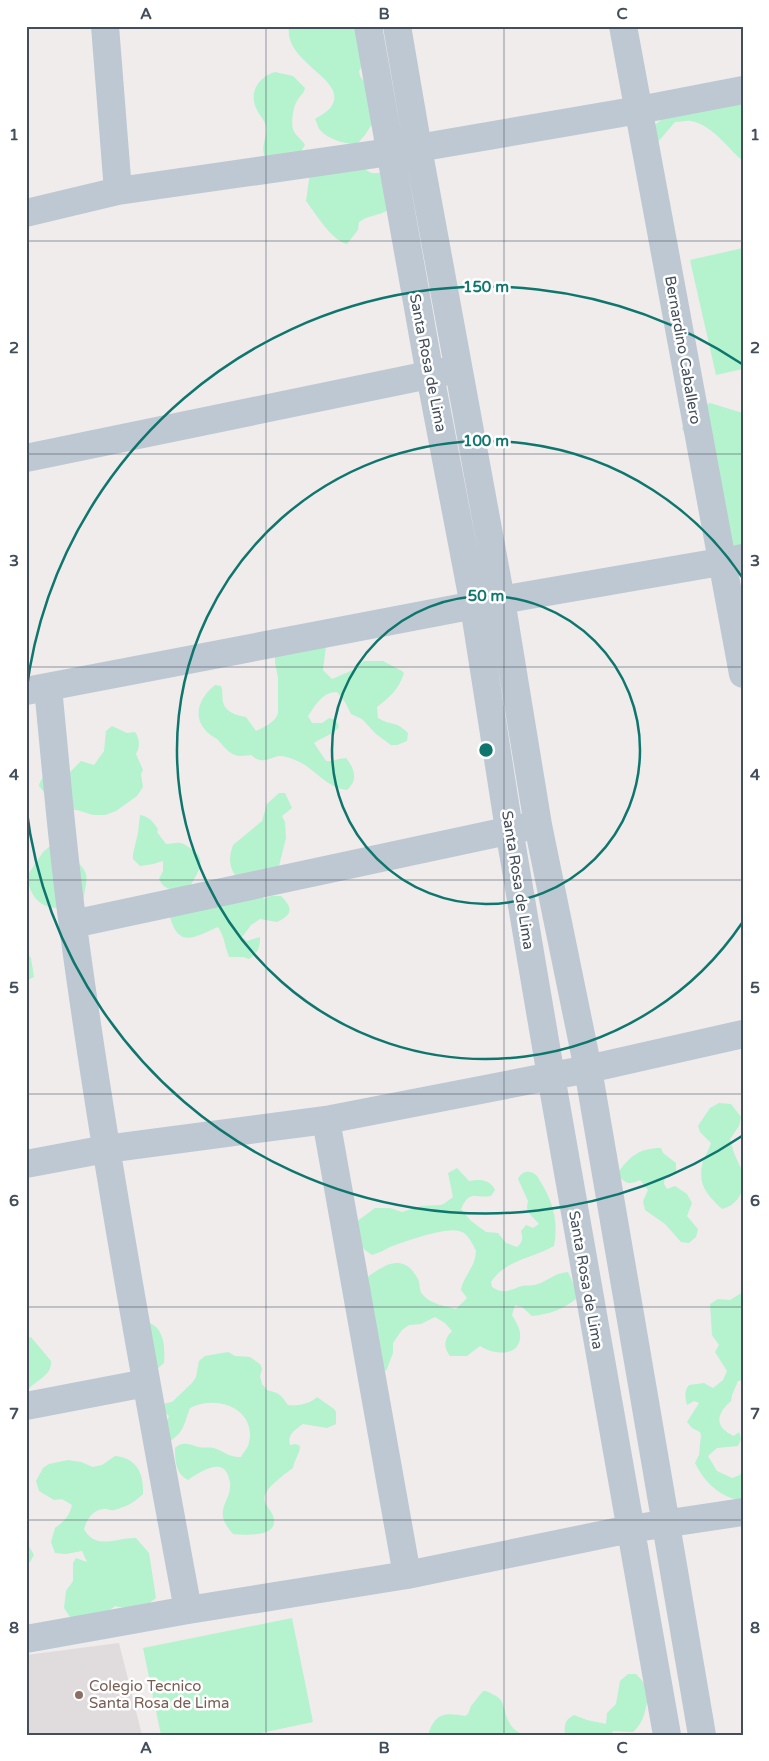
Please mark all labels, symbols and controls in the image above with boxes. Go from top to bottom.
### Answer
text: A [140,4,152,24]
text: B [378,4,390,24]
text: C [616,4,628,24]
text: 1 [9,125,19,145]
text: 1 [750,125,760,145]
street label: Bernardino Caballero [661,274,705,426]
text: 150 m [463,278,509,296]
street label: Santa Rosa de Lima [406,292,450,434]
text: 2 [9,338,19,358]
text: 2 [750,338,760,358]
text: 100 m [463,432,509,450]
text: 3 [9,551,19,571]
text: 3 [750,551,760,571]
text: 50 m [468,587,504,605]
centre of rings [477,741,495,759]
text: 4 [9,765,19,785]
text: 4 [750,765,760,785]
street label: Santa Rosa de Lima [498,809,538,951]
text: 5 [9,978,19,998]
text: 5 [750,978,760,998]
text: 6 [9,1191,19,1211]
text: 6 [750,1191,760,1211]
street label: Santa Rosa de Lima [565,1209,607,1351]
text: 7 [9,1404,19,1424]
text: 7 [750,1404,760,1424]
text: 8 [9,1618,19,1638]
text: 8 [750,1618,760,1638]
place label: Colegio Tecnico Santa Rosa de Lima [89,1677,229,1712]
marker: Colegio Tecnico Santa Rosa de Lima [73,1689,85,1701]
text: A [140,1738,152,1758]
text: B [378,1738,390,1758]
text: C [616,1738,628,1758]

